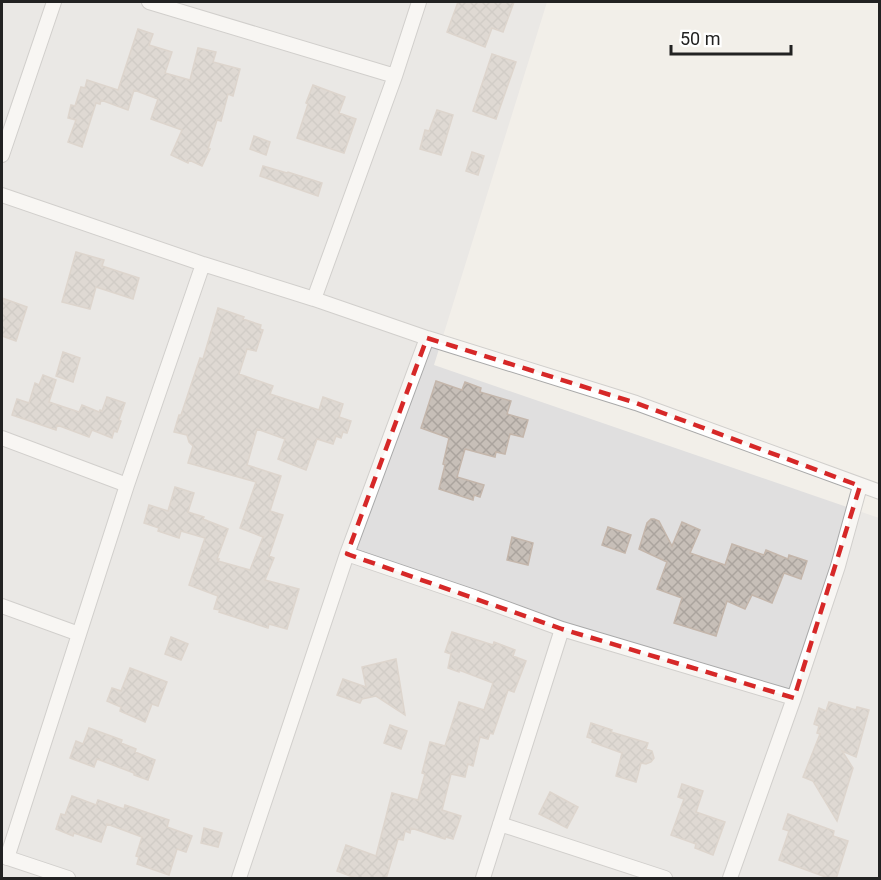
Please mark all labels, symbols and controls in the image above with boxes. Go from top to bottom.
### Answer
scale bar [671,18,791,56]
text: 50 m [680,28,720,49]

